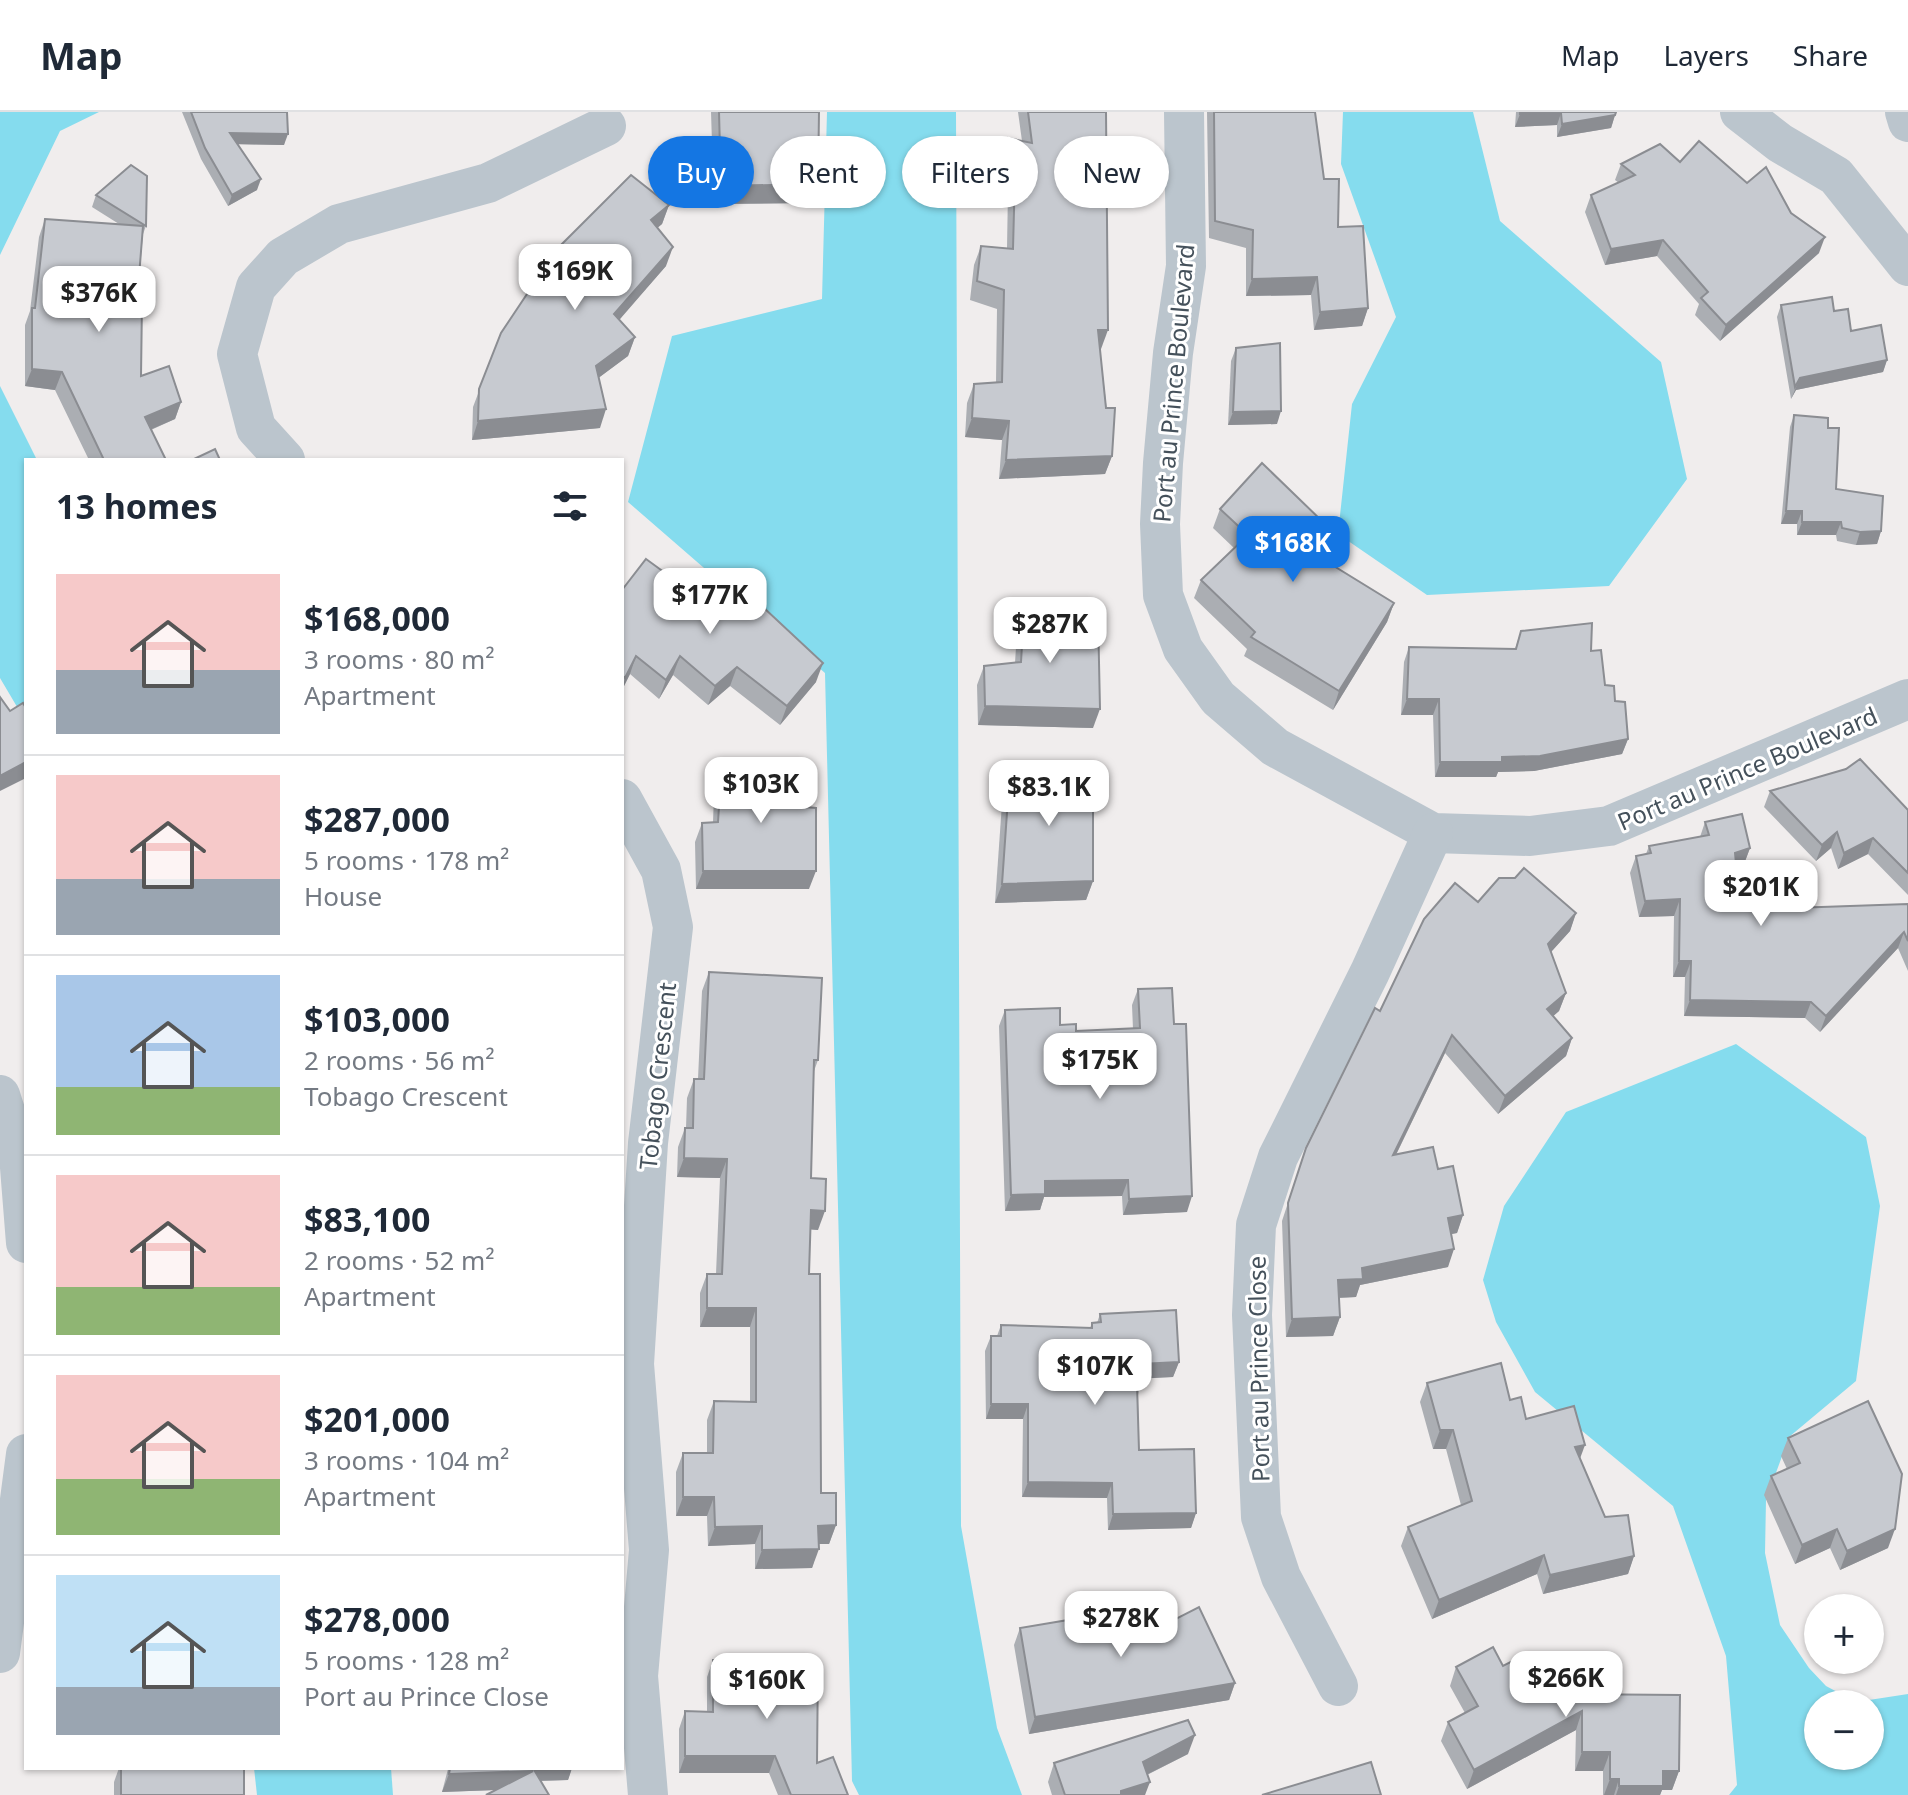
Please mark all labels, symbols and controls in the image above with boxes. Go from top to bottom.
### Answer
text: Map [40,29,123,81]
text: Map [1561,36,1619,74]
text: Layers [1663,36,1749,74]
text: Share [1793,36,1868,74]
chip: Buy [648,136,754,208]
chip: Rent [770,136,886,208]
chip: Filters [902,136,1038,208]
chip: New [1054,136,1169,208]
street label: Port au Prince Boulevard [1144,242,1202,524]
pin: $169K [519,244,631,312]
text: $169K [537,252,613,288]
pin: $376K [43,266,155,334]
text: $376K [61,274,137,310]
text: 13 homes [56,483,218,529]
icon: filters [548,484,592,528]
pin: $168K [1237,516,1349,584]
text: $168K [1255,524,1331,560]
pin: $177K [654,568,766,636]
text: $177K [672,576,748,612]
text: $168,000 [304,595,450,641]
pin: $287K [994,597,1106,665]
text: $287K [1012,605,1088,641]
icon: home [120,606,216,702]
text: 3 rooms · 80 m² [304,641,494,677]
text: Apartment [304,677,436,713]
street label: Port au Prince Boulevard [1612,698,1882,838]
pin: $103K [705,757,817,825]
pin: $83.1K [984,760,1114,828]
text: $103K [723,765,799,801]
text: $83.1K [1007,768,1091,804]
text: $287,000 [304,796,450,842]
icon: home [120,807,216,903]
text: 5 rooms · 178 m² [304,842,509,878]
pin: $201K [1705,860,1817,928]
text: $201K [1723,868,1799,904]
text: House [304,878,382,914]
street label: Tobago Crescent [631,980,683,1171]
text: $103,000 [304,996,450,1042]
icon: home [120,1007,216,1103]
pin: $175K [1044,1033,1156,1101]
text: $175K [1062,1041,1138,1077]
text: 2 rooms · 56 m² [304,1042,494,1078]
text: Tobago Crescent [304,1078,508,1114]
text: $83,100 [304,1196,430,1242]
icon: home [120,1207,216,1303]
text: 2 rooms · 52 m² [304,1242,494,1278]
street label: Port au Prince Close [1240,1256,1276,1482]
text: Apartment [304,1278,436,1314]
pin: $107K [1039,1339,1151,1407]
text: $107K [1057,1347,1133,1383]
text: $201,000 [304,1396,450,1442]
icon: home [120,1407,216,1503]
text: 3 rooms · 104 m² [304,1442,509,1478]
text: Apartment [304,1478,436,1514]
pin: $278K [1065,1591,1177,1659]
map controls [1804,1594,1884,1770]
button: + [1804,1594,1884,1674]
text: $278,000 [304,1596,450,1642]
text: $278K [1083,1599,1159,1635]
icon: home [120,1607,216,1703]
text: 5 rooms · 128 m² [304,1642,509,1678]
pin: $266K [1510,1651,1622,1719]
pin: $160K [711,1653,823,1721]
text: $266K [1528,1659,1604,1695]
text: $160K [729,1661,805,1697]
text: Port au Prince Close [304,1678,549,1714]
button: − [1804,1690,1884,1770]

